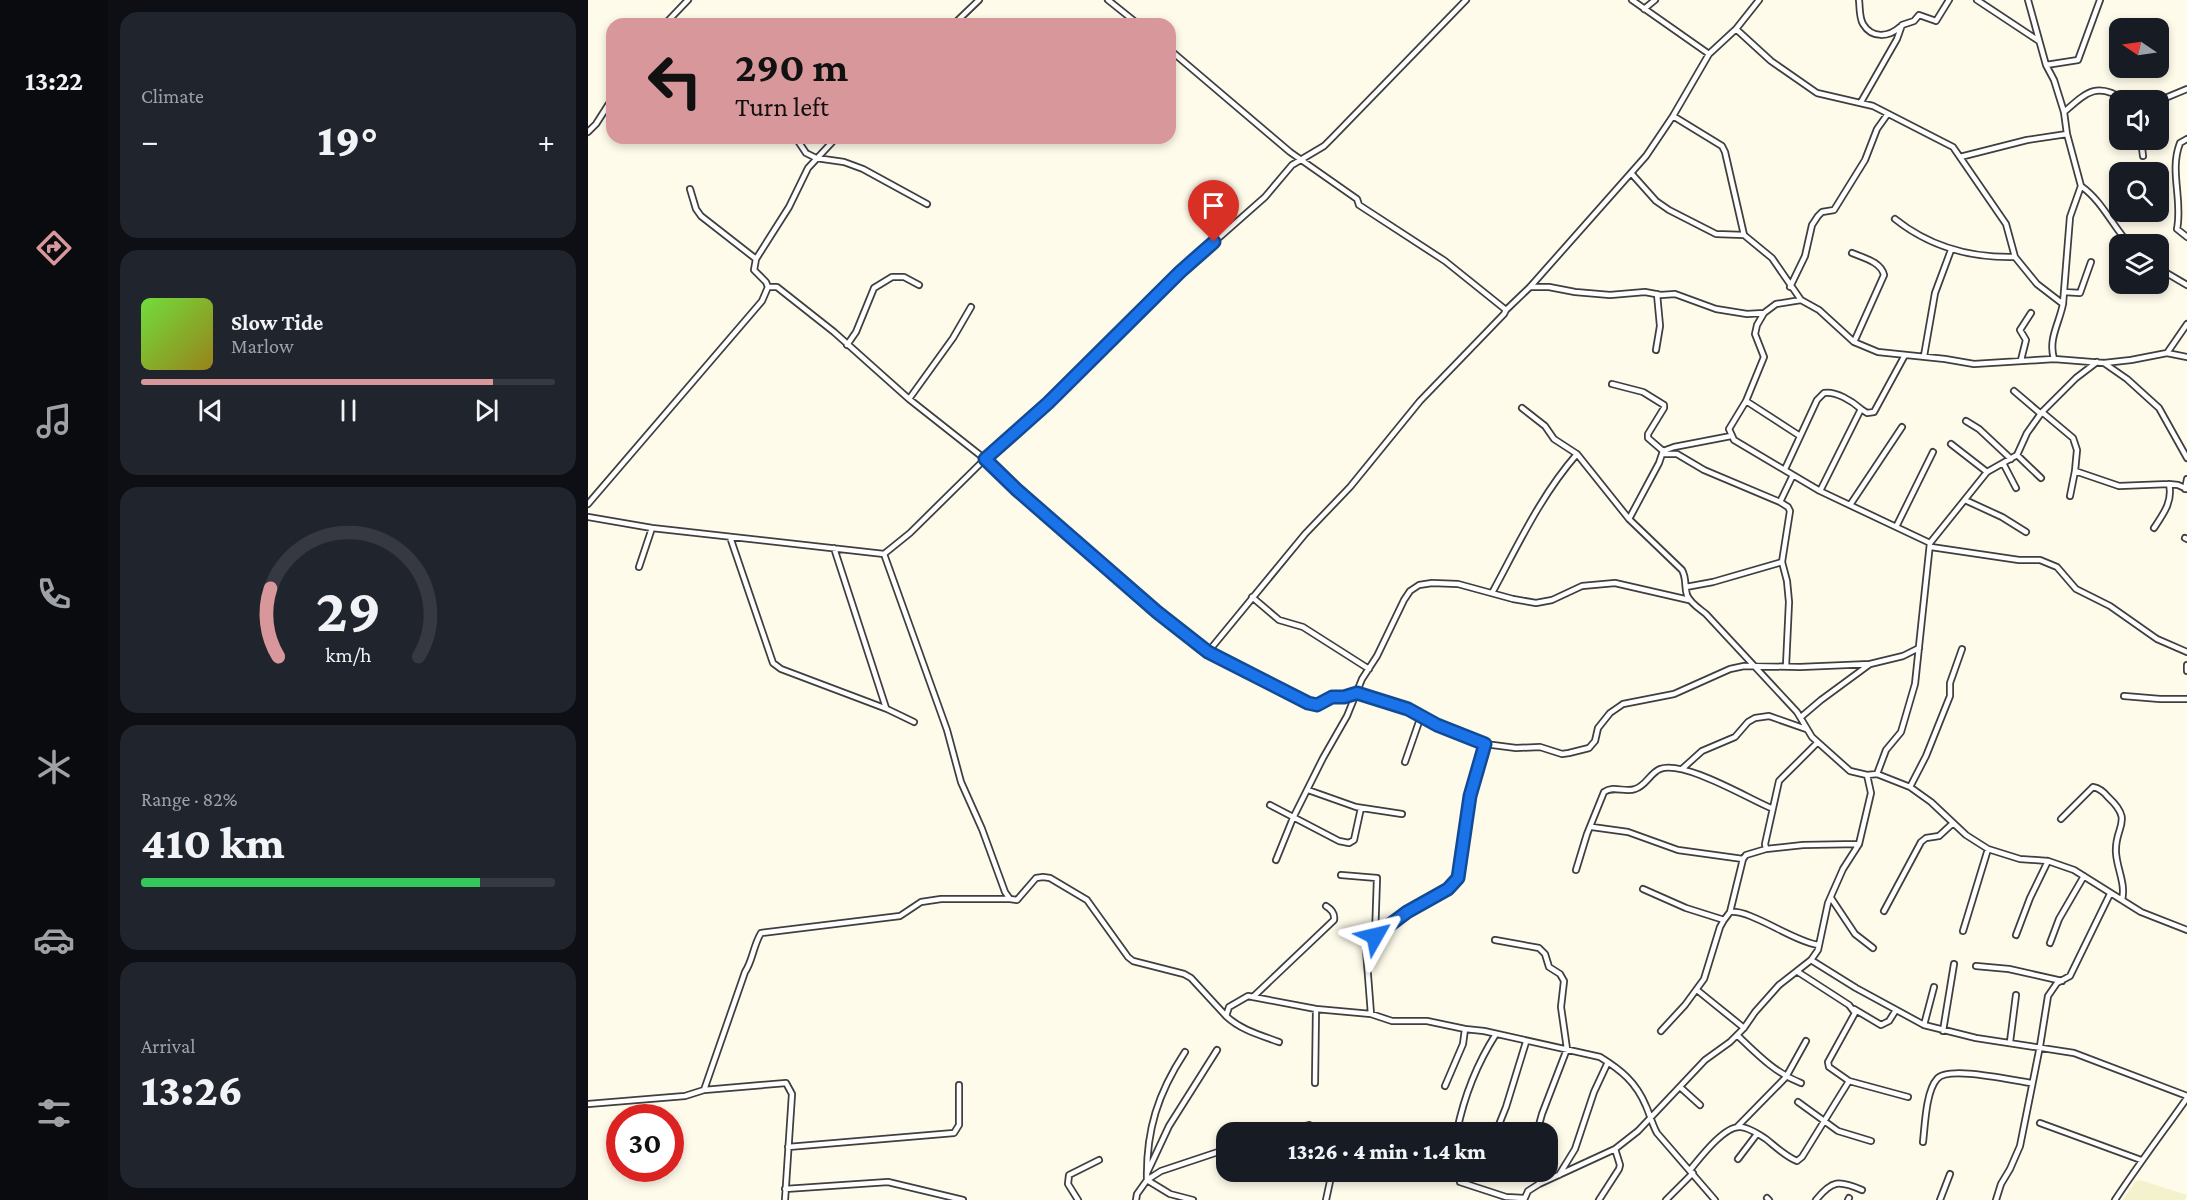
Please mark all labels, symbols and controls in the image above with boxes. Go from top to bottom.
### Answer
north arrow [2109,18,2169,78]
map controls [2109,18,2169,294]
icon: left [636,42,714,120]
text: 290 m [735,43,848,90]
text: 13:22 [25,66,83,96]
text: Climate [141,85,204,107]
button: sound [2109,90,2169,150]
text: Turn left [735,92,829,122]
text: 19° [318,115,378,165]
text: − [141,122,158,159]
text: + [538,122,555,159]
button: search [2109,162,2169,222]
pin [1188,180,1239,242]
icon: arrive [1197,189,1230,222]
icon: directions [33,227,75,269]
button: layers [2109,234,2169,294]
text: Slow Tide [231,310,323,335]
text: Marlow [231,335,294,357]
icon: previous [194,394,227,427]
icon: pause [332,394,365,427]
icon: next [470,394,503,427]
icon: music [33,400,75,442]
icon: phone [33,573,75,615]
text: 29 [315,575,381,644]
text: km/h [325,643,372,667]
icon: climate [33,746,75,788]
text: Range · 82% [141,788,238,810]
text: 410 km [141,818,284,868]
position arrow [1343,904,1407,968]
icon: car [33,919,75,961]
text: Arrival [141,1035,195,1057]
text: 13:26 [141,1065,243,1115]
icon: filters [33,1092,75,1134]
speed limit sign: 30 [606,1104,684,1182]
text: 13:26 · 4 min · 1.4 km [1288,1139,1486,1164]

